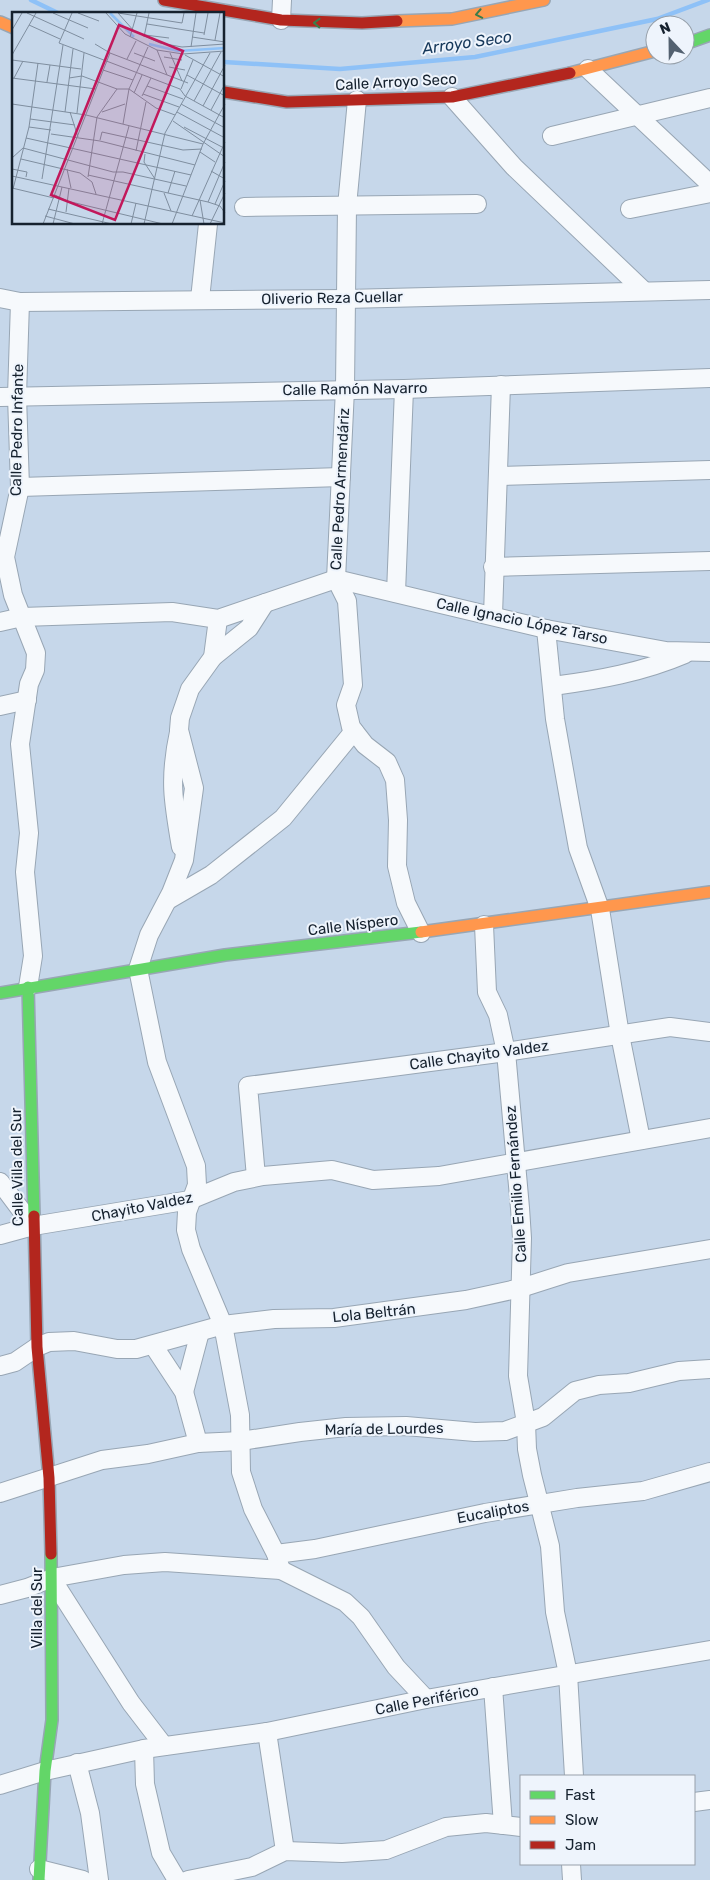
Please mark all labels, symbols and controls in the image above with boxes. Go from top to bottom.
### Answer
one-way arrow [475,8,484,18]
inset map [12,12,225,225]
north arrow [645,15,695,65]
one-way arrow [313,17,321,28]
text: N [657,19,673,38]
water label: Arroyo Seco [420,27,513,58]
street label: Calle Arroyo Seco [335,70,457,94]
street label: Oliverio Reza Cuellar [261,288,403,308]
street label: Calle Pedro Infante [7,364,27,496]
street label: Calle Ramón Navarro [282,379,428,399]
street label: Calle Pedro Armendáriz [327,407,353,571]
street label: Calle Ignacio López Tarso [435,594,609,648]
street label: Calle Níspero [307,911,399,939]
street label: Calle Chayito Valdez [408,1036,550,1074]
street label: Calle Emilio Fernández [502,1105,530,1263]
street label: Calle Villa del Sur [7,1107,27,1226]
street label: Chayito Valdez [90,1188,194,1226]
street label: Lola Beltrán [332,1300,416,1326]
street label: María de Lourdes [324,1419,444,1439]
street label: Eucaliptos [456,1497,531,1527]
street label: Villa del Sur [28,1567,46,1649]
street label: Calle Periférico [374,1681,480,1719]
legend [520,1775,695,1865]
text: Fast [565,1786,595,1804]
text: Slow [565,1811,598,1829]
text: Jam [565,1836,596,1854]

